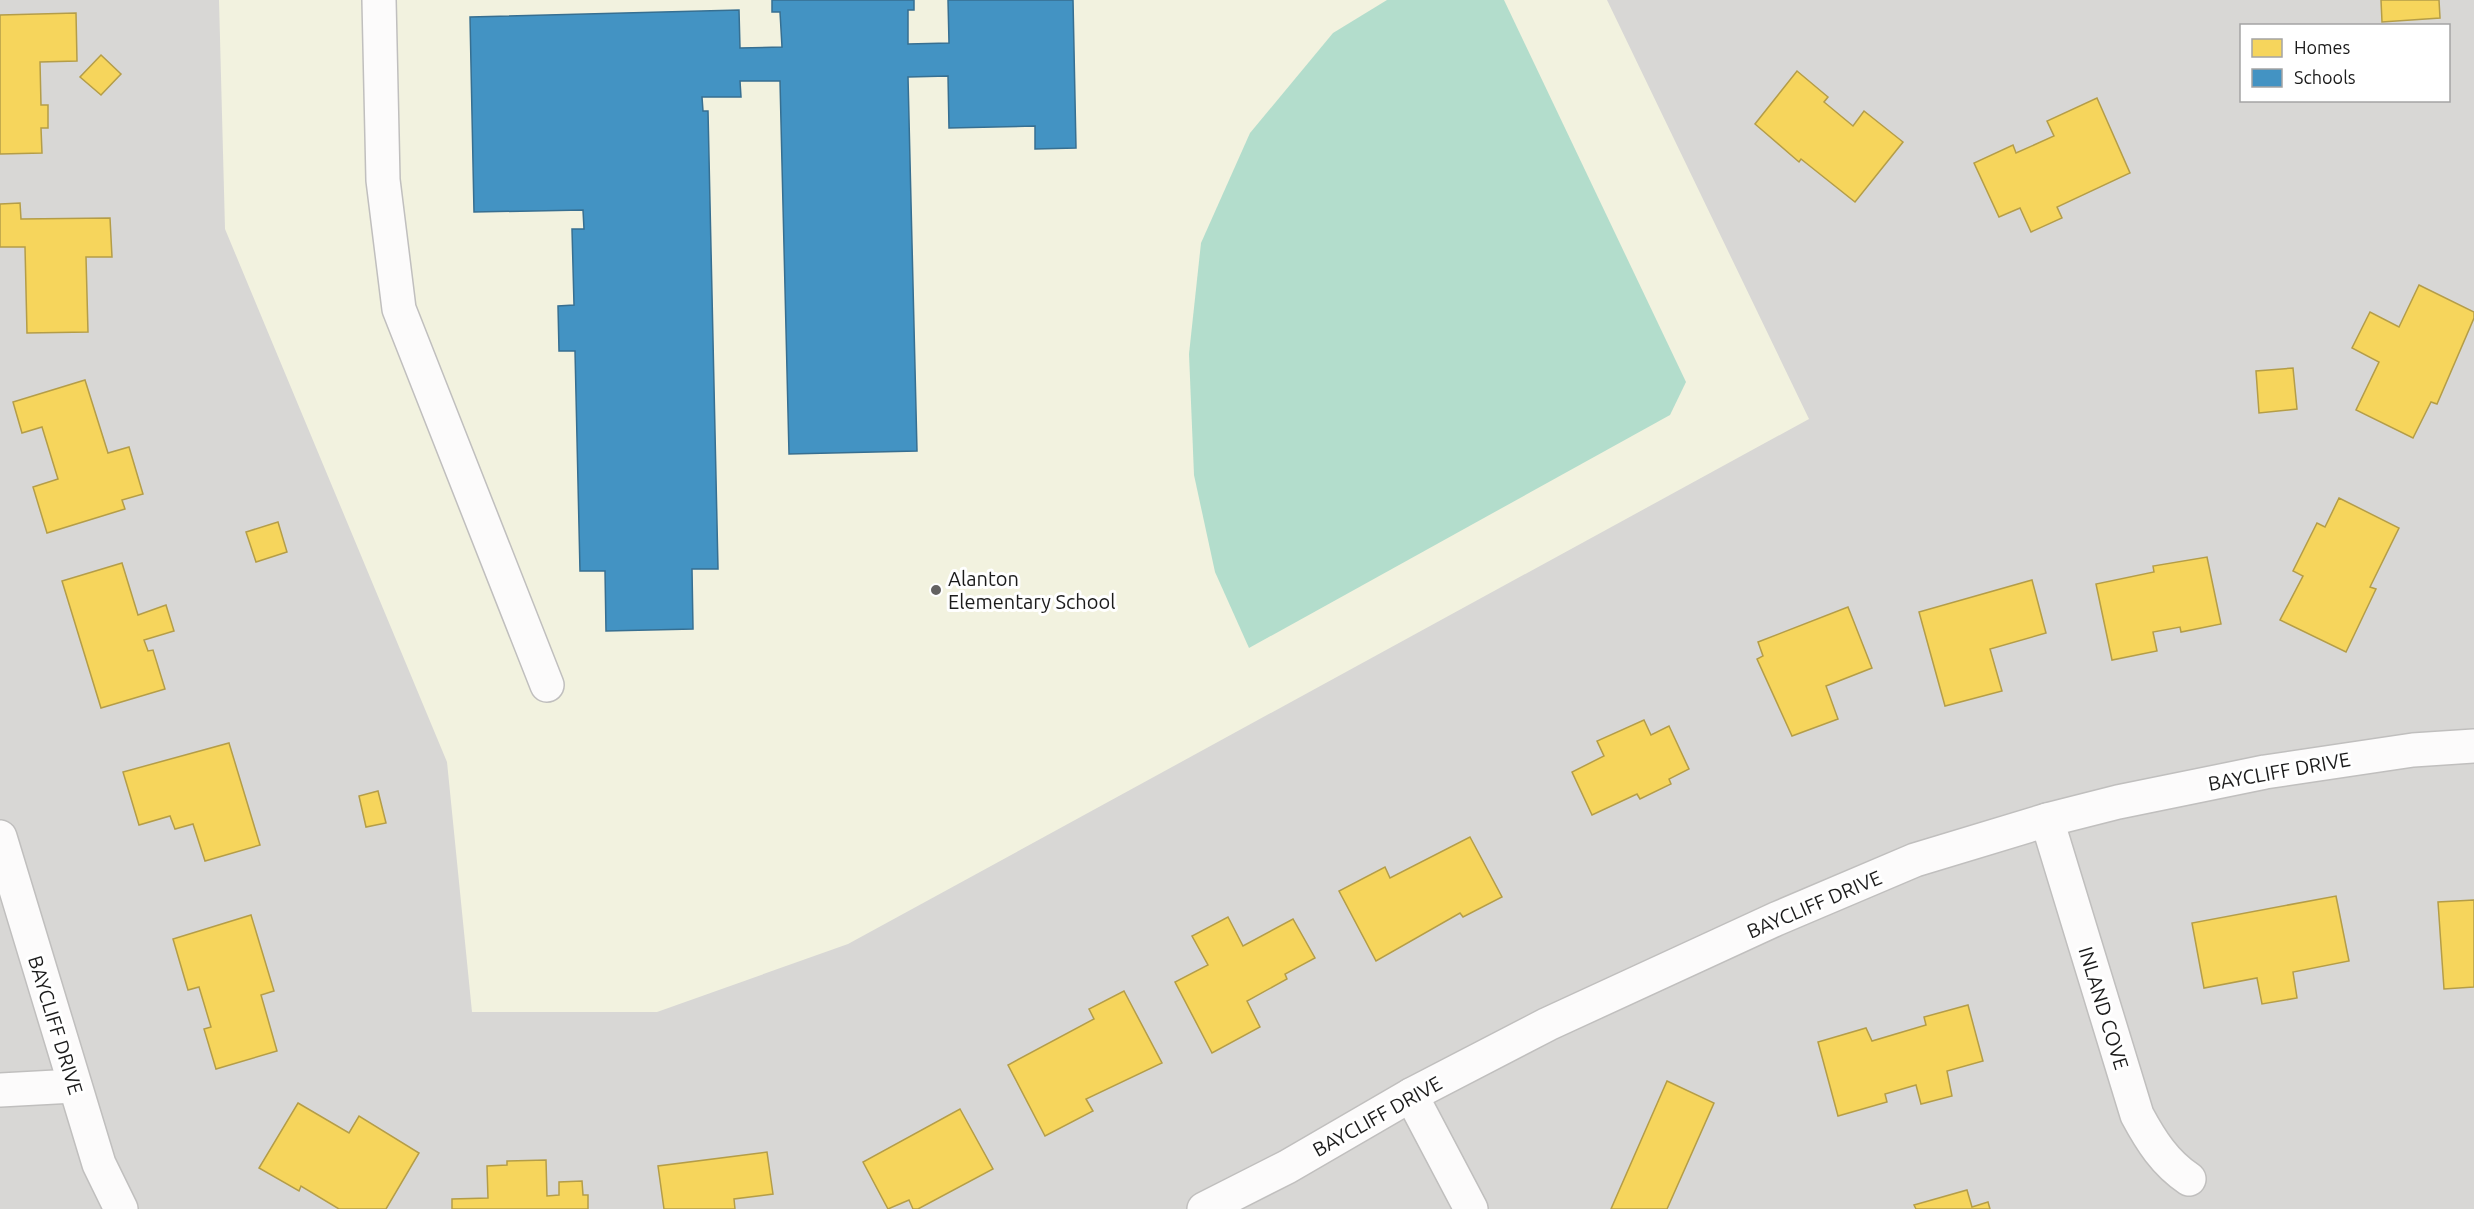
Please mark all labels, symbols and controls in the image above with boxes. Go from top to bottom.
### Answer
legend [2240,24,2450,102]
text: Homes [2294,37,2351,57]
text: Schools [2294,67,2356,87]
place label: Alanton Elementary School [948,567,1115,613]
marker: Alanton Elementary School [929,583,943,597]
street label: BAYCLIFF DRIVE [2206,747,2352,795]
street label: BAYCLIFF DRIVE [1743,865,1885,943]
street label: INLAND COVE [2074,944,2134,1072]
street label: BAYCLIFF DRIVE [24,953,88,1097]
street label: BAYCLIFF DRIVE [1308,1071,1446,1161]

